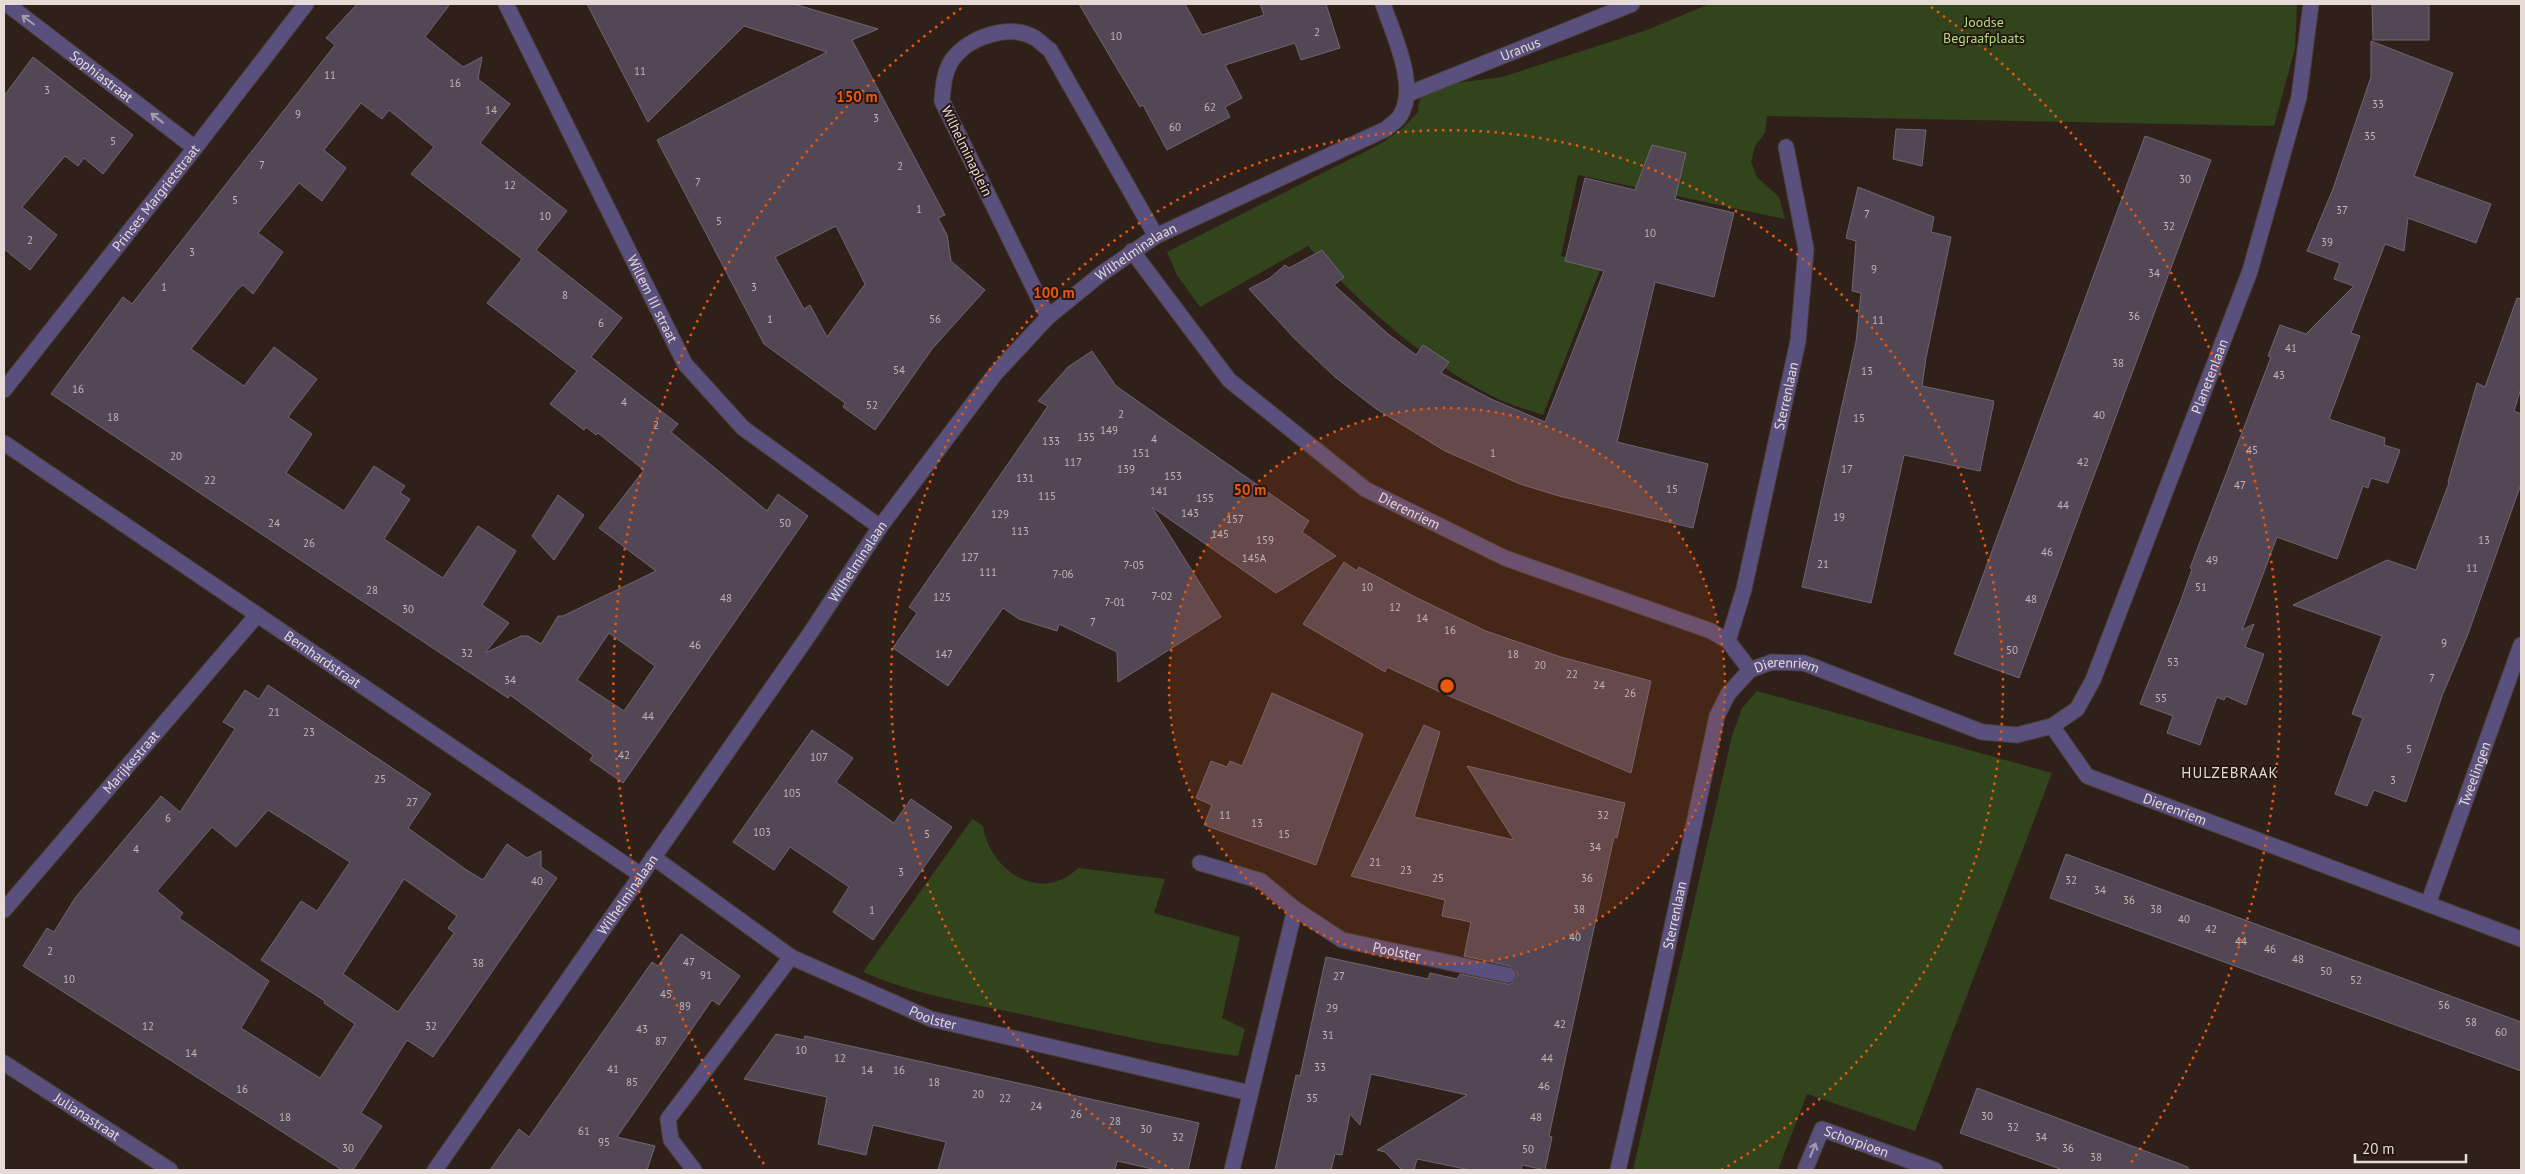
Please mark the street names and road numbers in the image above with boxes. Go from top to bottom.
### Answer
street label: Uranus [1497,33,1543,65]
street label: Sophiastraat [66,46,137,106]
street label: Wilhelminaplein [937,103,997,199]
street label: Prinses Margrietstraat [108,140,204,255]
street label: Wilhelminalaan [1091,219,1179,284]
street label: Willem III straat [623,252,682,346]
street label: Planetenlaan [2187,336,2232,416]
street label: Sterrenlaan [1770,360,1802,432]
street label: Dierenriem [1375,488,1443,534]
street label: Wilhelminalaan [824,517,891,605]
street label: Bernhardstraat [281,627,365,692]
street label: Dierenriem [1751,653,1822,677]
street label: Marijkestraat [99,726,163,797]
street label: Tweelingen [2455,739,2495,809]
street label: Dierenriem [2141,789,2209,829]
street label: Wilhelminalaan [593,851,662,938]
street label: Sterrenlaan [1658,880,1691,951]
street label: Poolster [1371,938,1423,965]
street label: Poolster [906,1001,958,1034]
street label: Julianastraat [50,1088,124,1145]
street label: Schorpioen [1822,1122,1891,1161]

